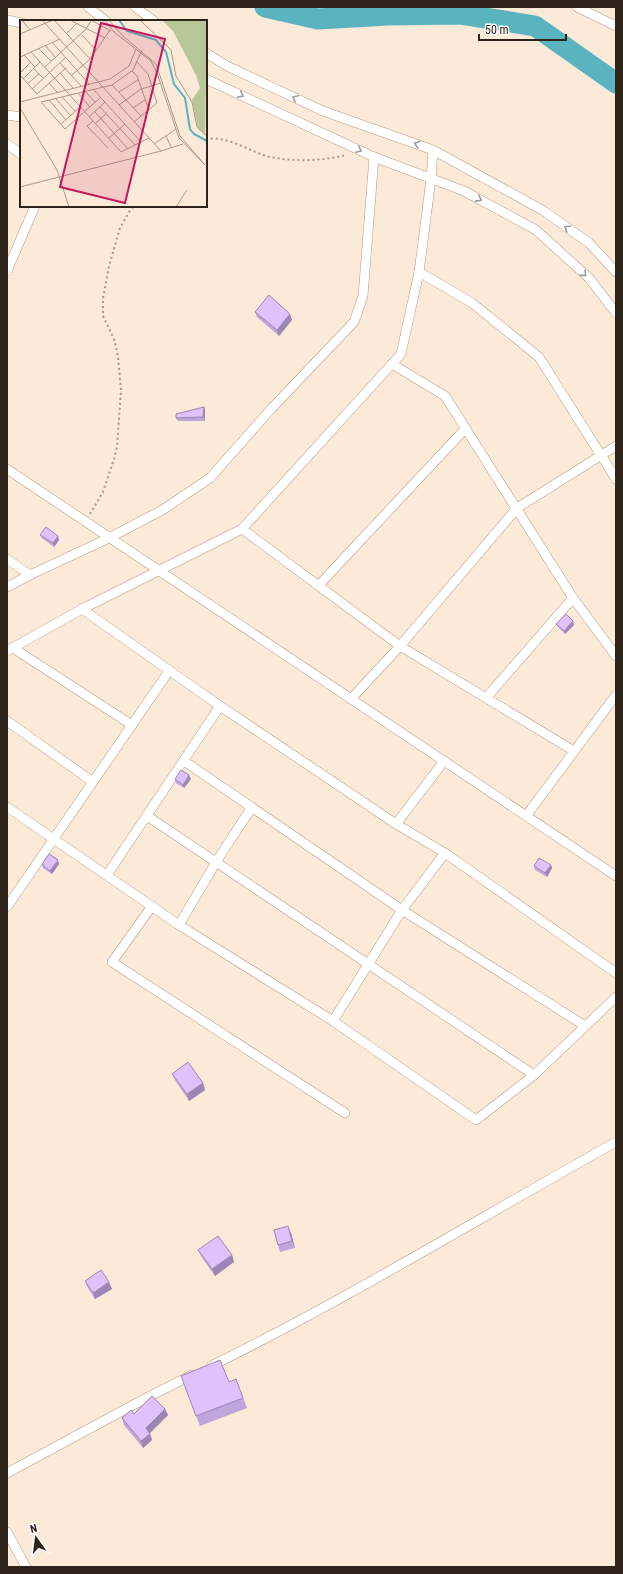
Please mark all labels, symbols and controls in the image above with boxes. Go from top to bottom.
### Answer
scale bar [479,16,566,42]
inset map [20,20,207,207]
text: 50 m [485,23,509,37]
one-way arrow [237,90,245,98]
one-way arrow [292,95,300,103]
one-way arrow [413,140,420,149]
one-way arrow [355,145,362,153]
one-way arrow [475,195,483,202]
one-way arrow [564,226,571,233]
one-way arrow [579,269,587,277]
north arrow [16,1518,56,1558]
text: N [29,1522,39,1536]

